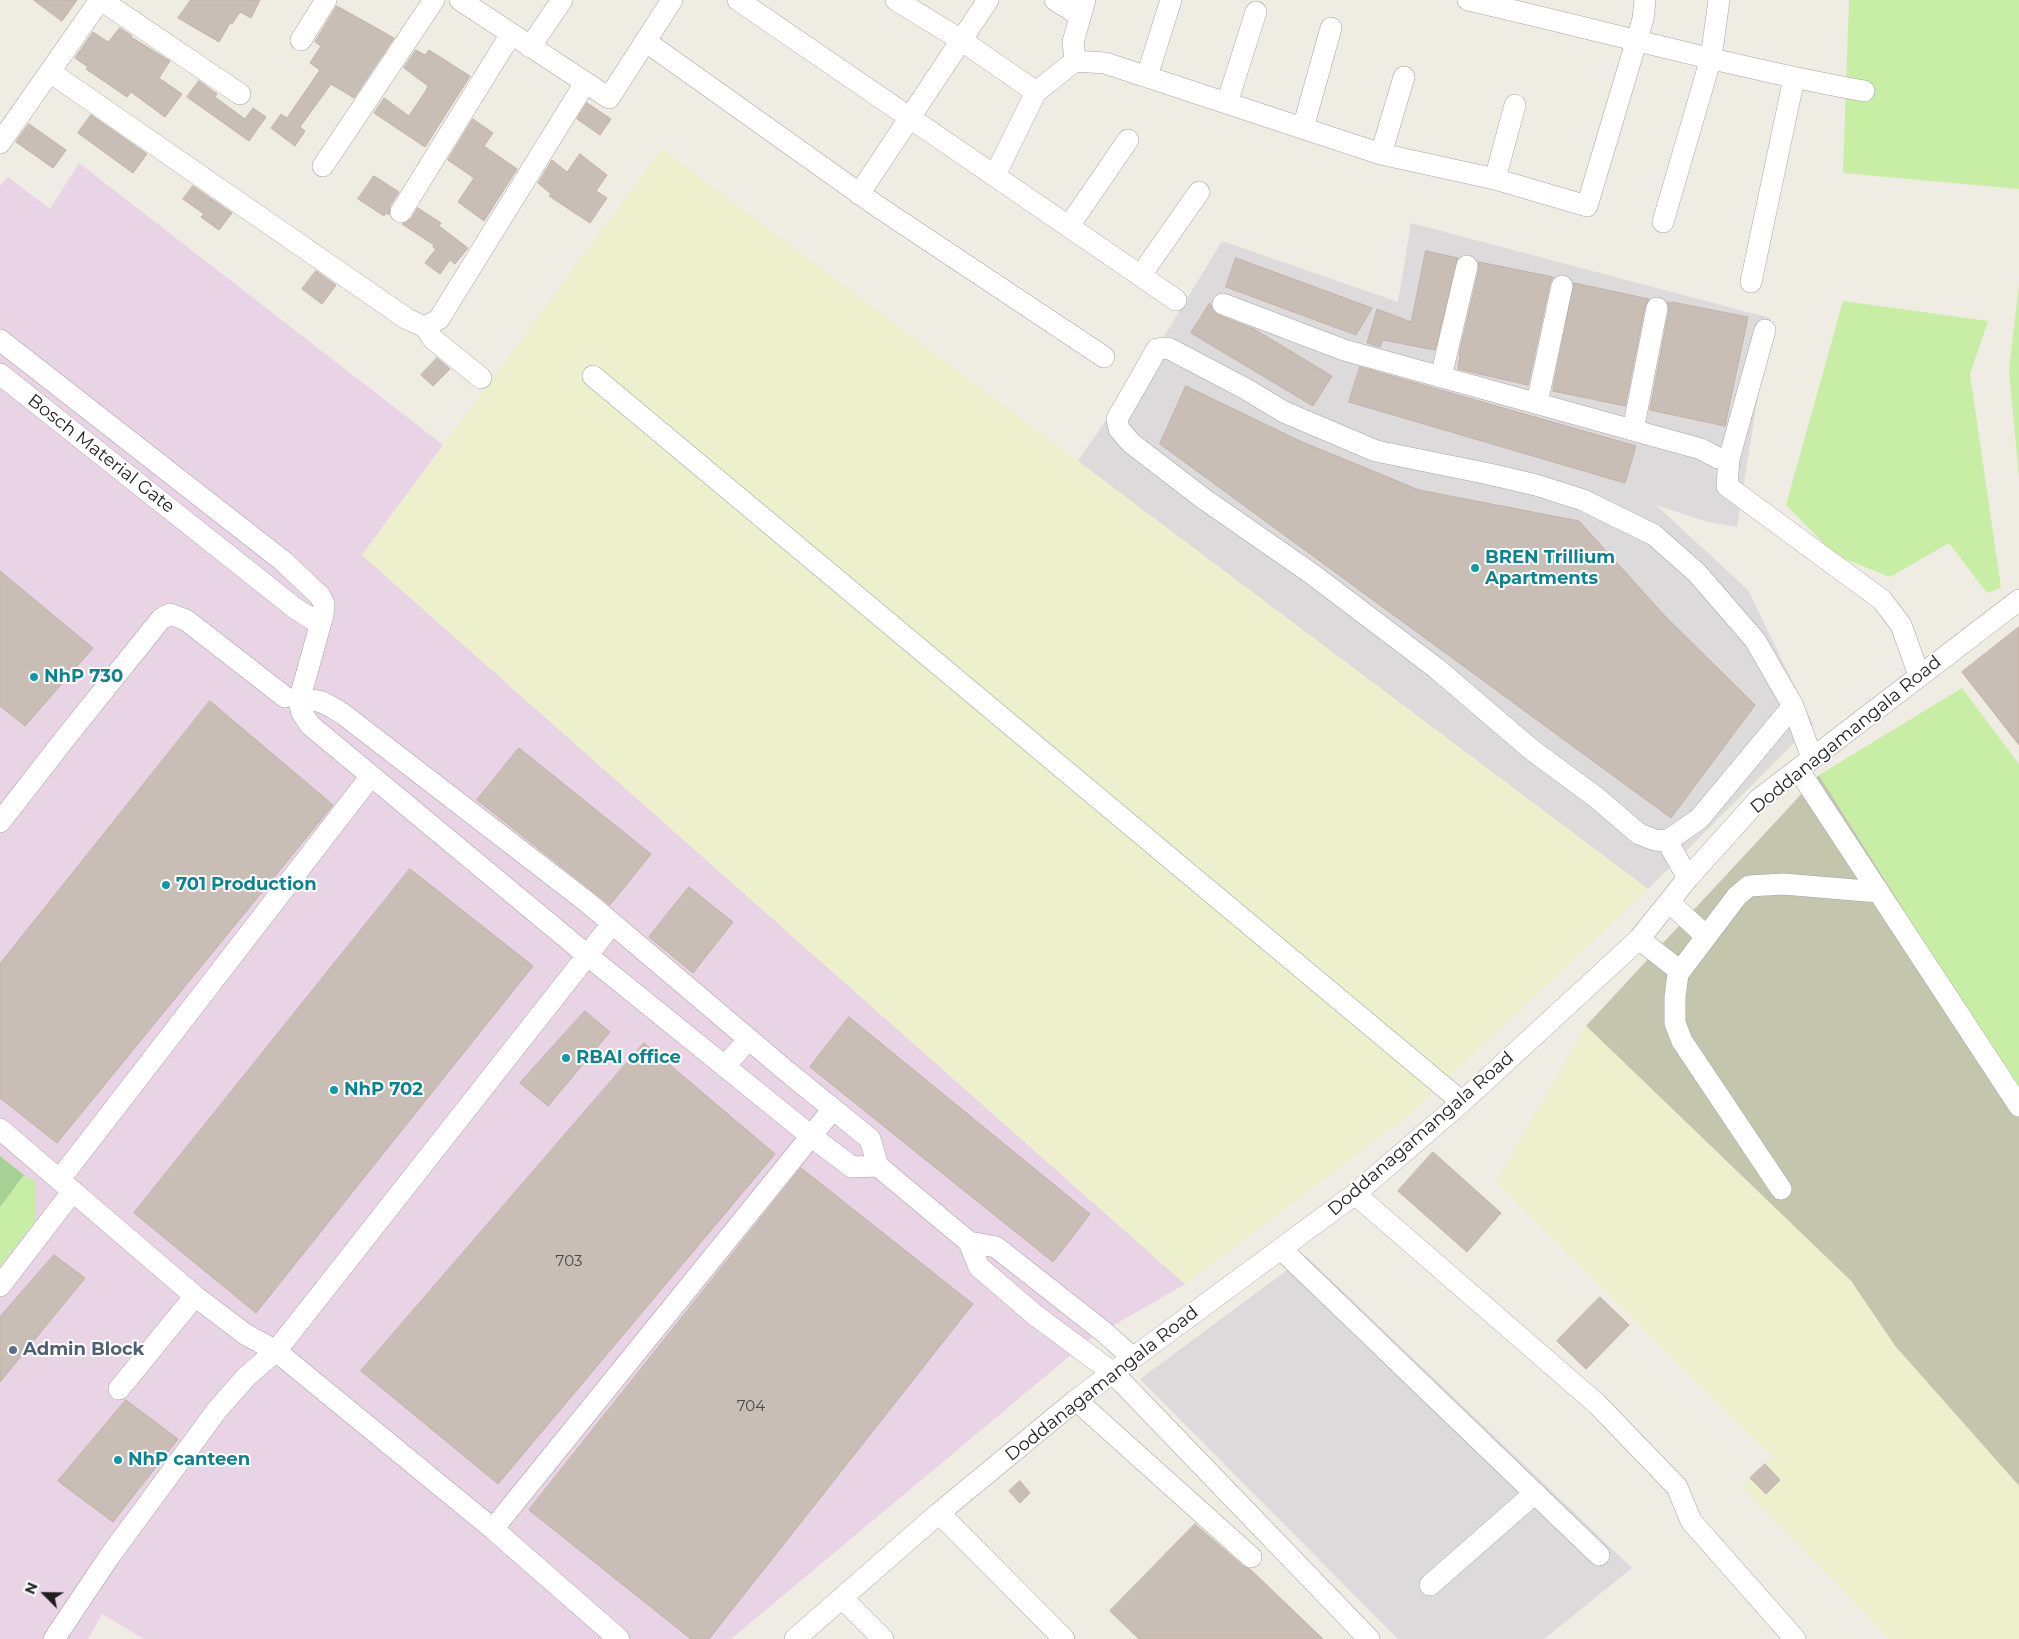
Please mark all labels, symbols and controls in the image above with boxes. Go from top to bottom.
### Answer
street label: Bosch Material Gate [23,390,179,518]
place label: BREN Trillium Apartments [1485,547,1615,590]
marker: BREN Trillium Apartments [1469,562,1481,574]
street label: Doddanagamangala Road [1746,651,1946,819]
place label: NhP 730 [44,666,123,688]
marker: NhP 730 [28,671,40,683]
place label: 701 Production [176,874,317,896]
marker: 701 Production [160,879,172,891]
place label: RBAI office [576,1047,681,1069]
street label: Doddanagamangala Road [1324,1047,1518,1221]
marker: RBAI office [560,1052,572,1064]
place label: NhP 702 [344,1079,423,1101]
marker: NhP 702 [328,1084,340,1096]
house number: 703 [556,1253,582,1271]
street label: Doddanagamangala Road [1001,1302,1203,1466]
place label: Admin Block [23,1339,144,1361]
marker: Admin Block [7,1344,19,1356]
house number: 704 [737,1398,765,1416]
place label: NhP canteen [128,1449,250,1471]
marker: NhP canteen [112,1454,124,1466]
north arrow [20,1569,70,1619]
text: N [21,1579,42,1597]

